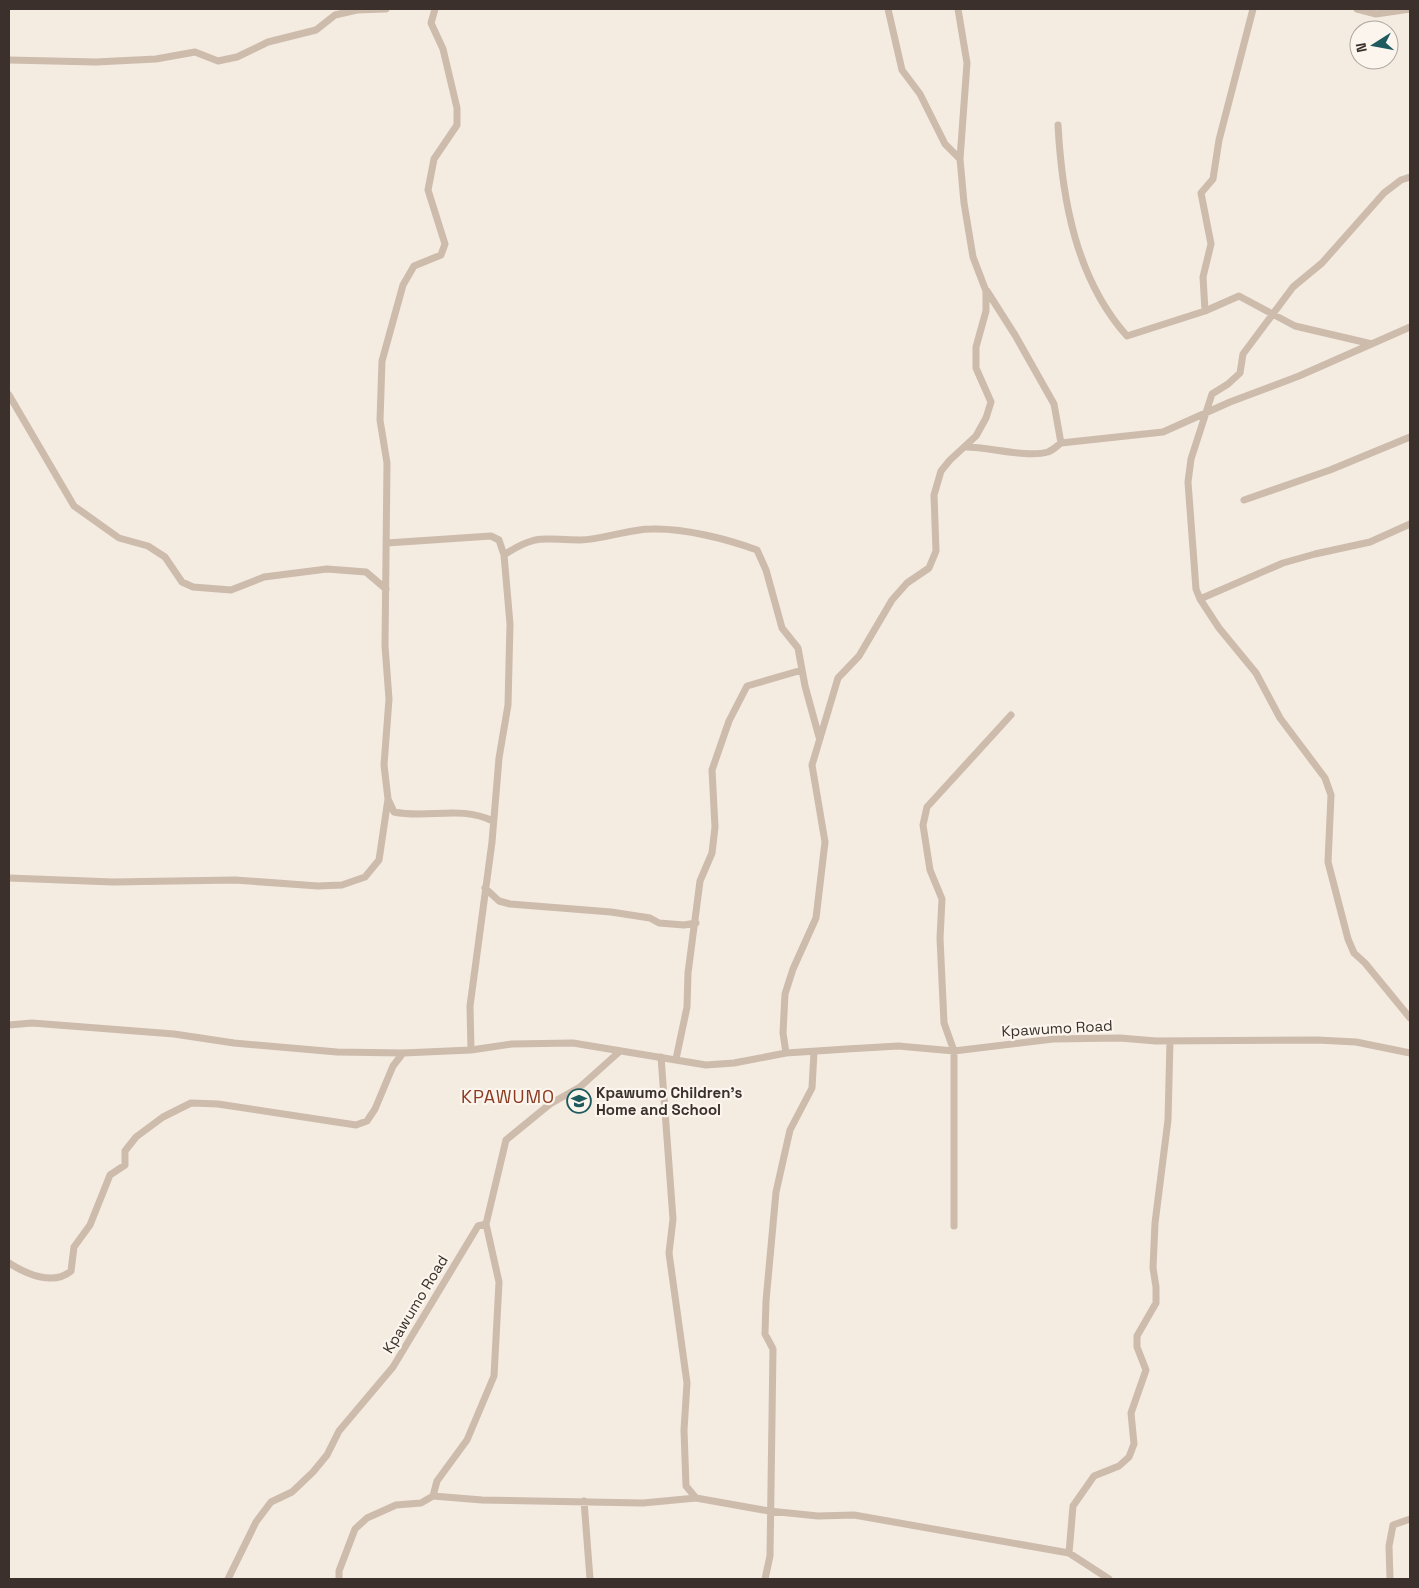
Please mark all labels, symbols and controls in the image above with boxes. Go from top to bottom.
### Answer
north arrow [1349,20,1399,70]
text: N [1352,41,1371,54]
street label: Kpawumo Road [1001,1016,1113,1040]
place label: Kpawumo Children’s Home and School [596,1083,742,1119]
district label: KPAWUMO [461,1085,555,1108]
school or university icon: Kpawumo Children’s Home and School [566,1088,592,1114]
street label: Kpawumo Road [378,1251,452,1357]

